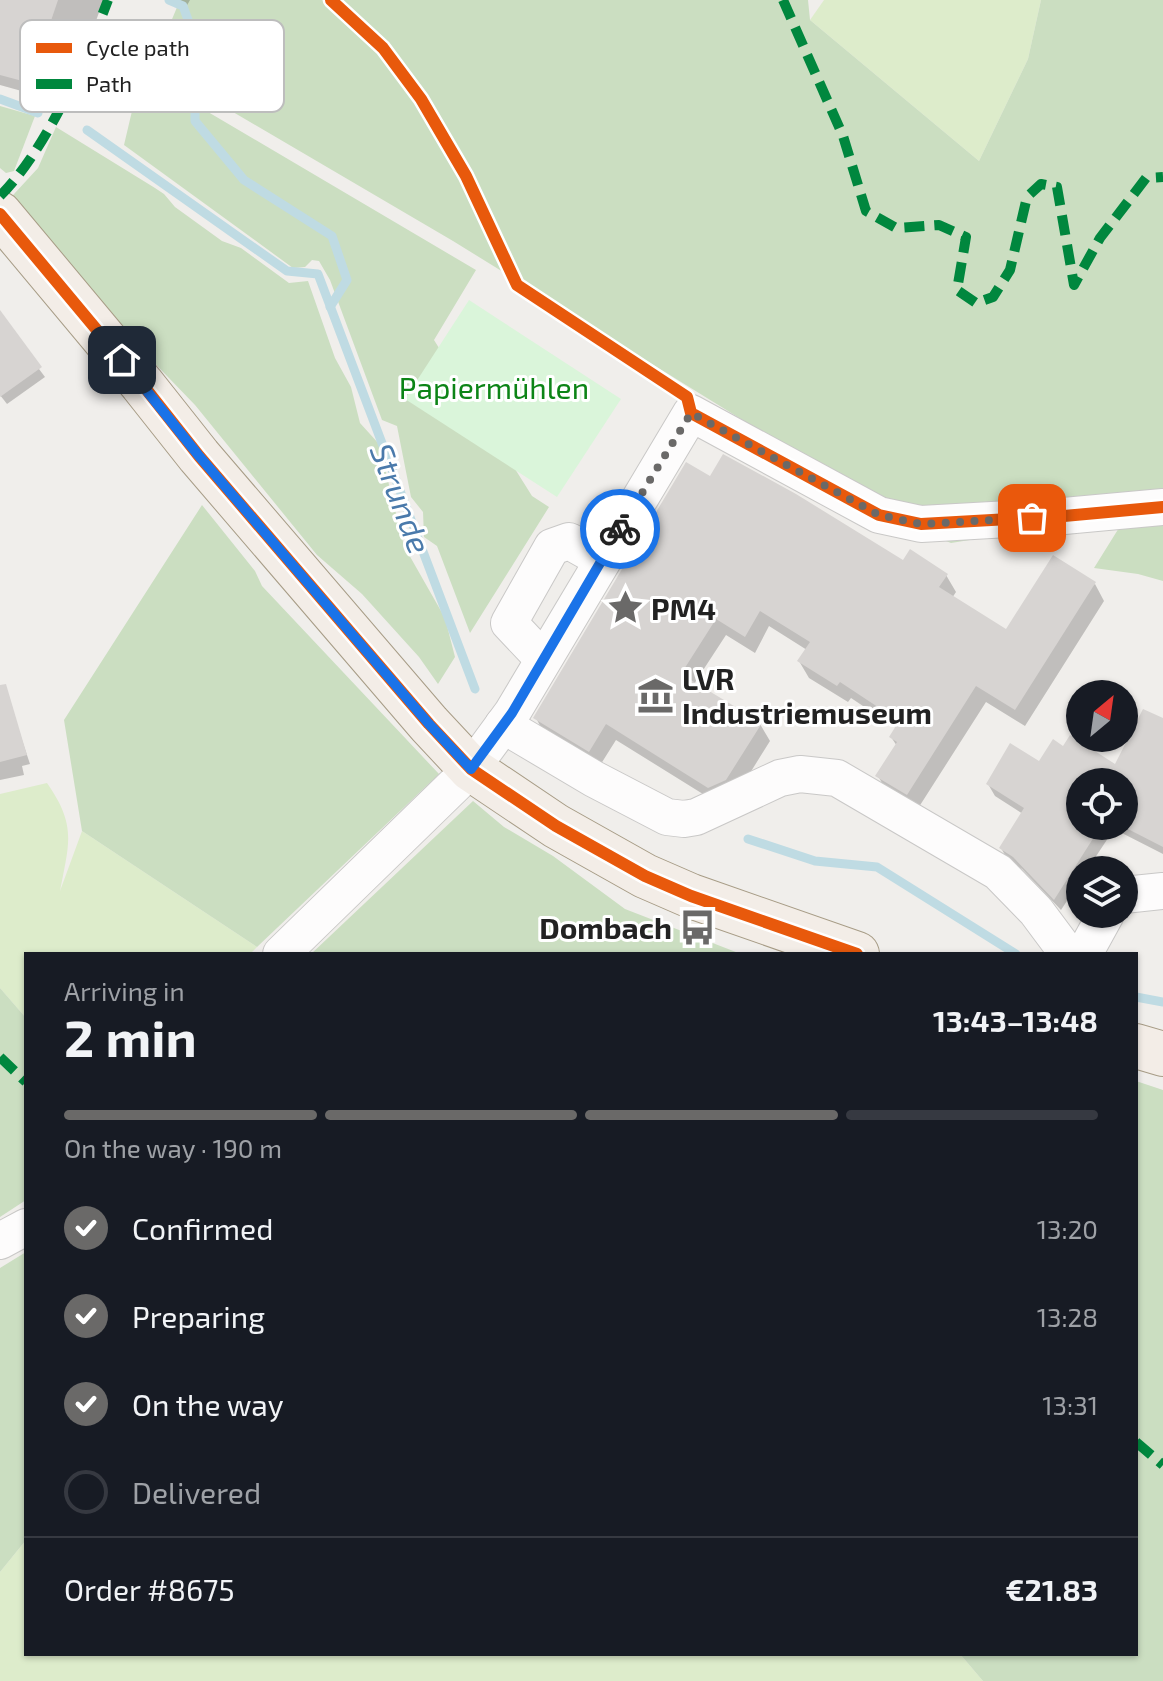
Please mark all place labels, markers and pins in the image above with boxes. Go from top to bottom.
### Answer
pin [88,326,156,394]
pin [998,484,1066,552]
place icon: PM4 [606,589,644,627]
place label: PM4 [651,590,716,626]
place label: LVR Industriemuseum [682,660,932,730]
museum icon: LVR Industriemuseum [637,676,675,714]
bus stop icon: Dombach [679,908,717,946]
place label: Dombach [539,909,672,945]

